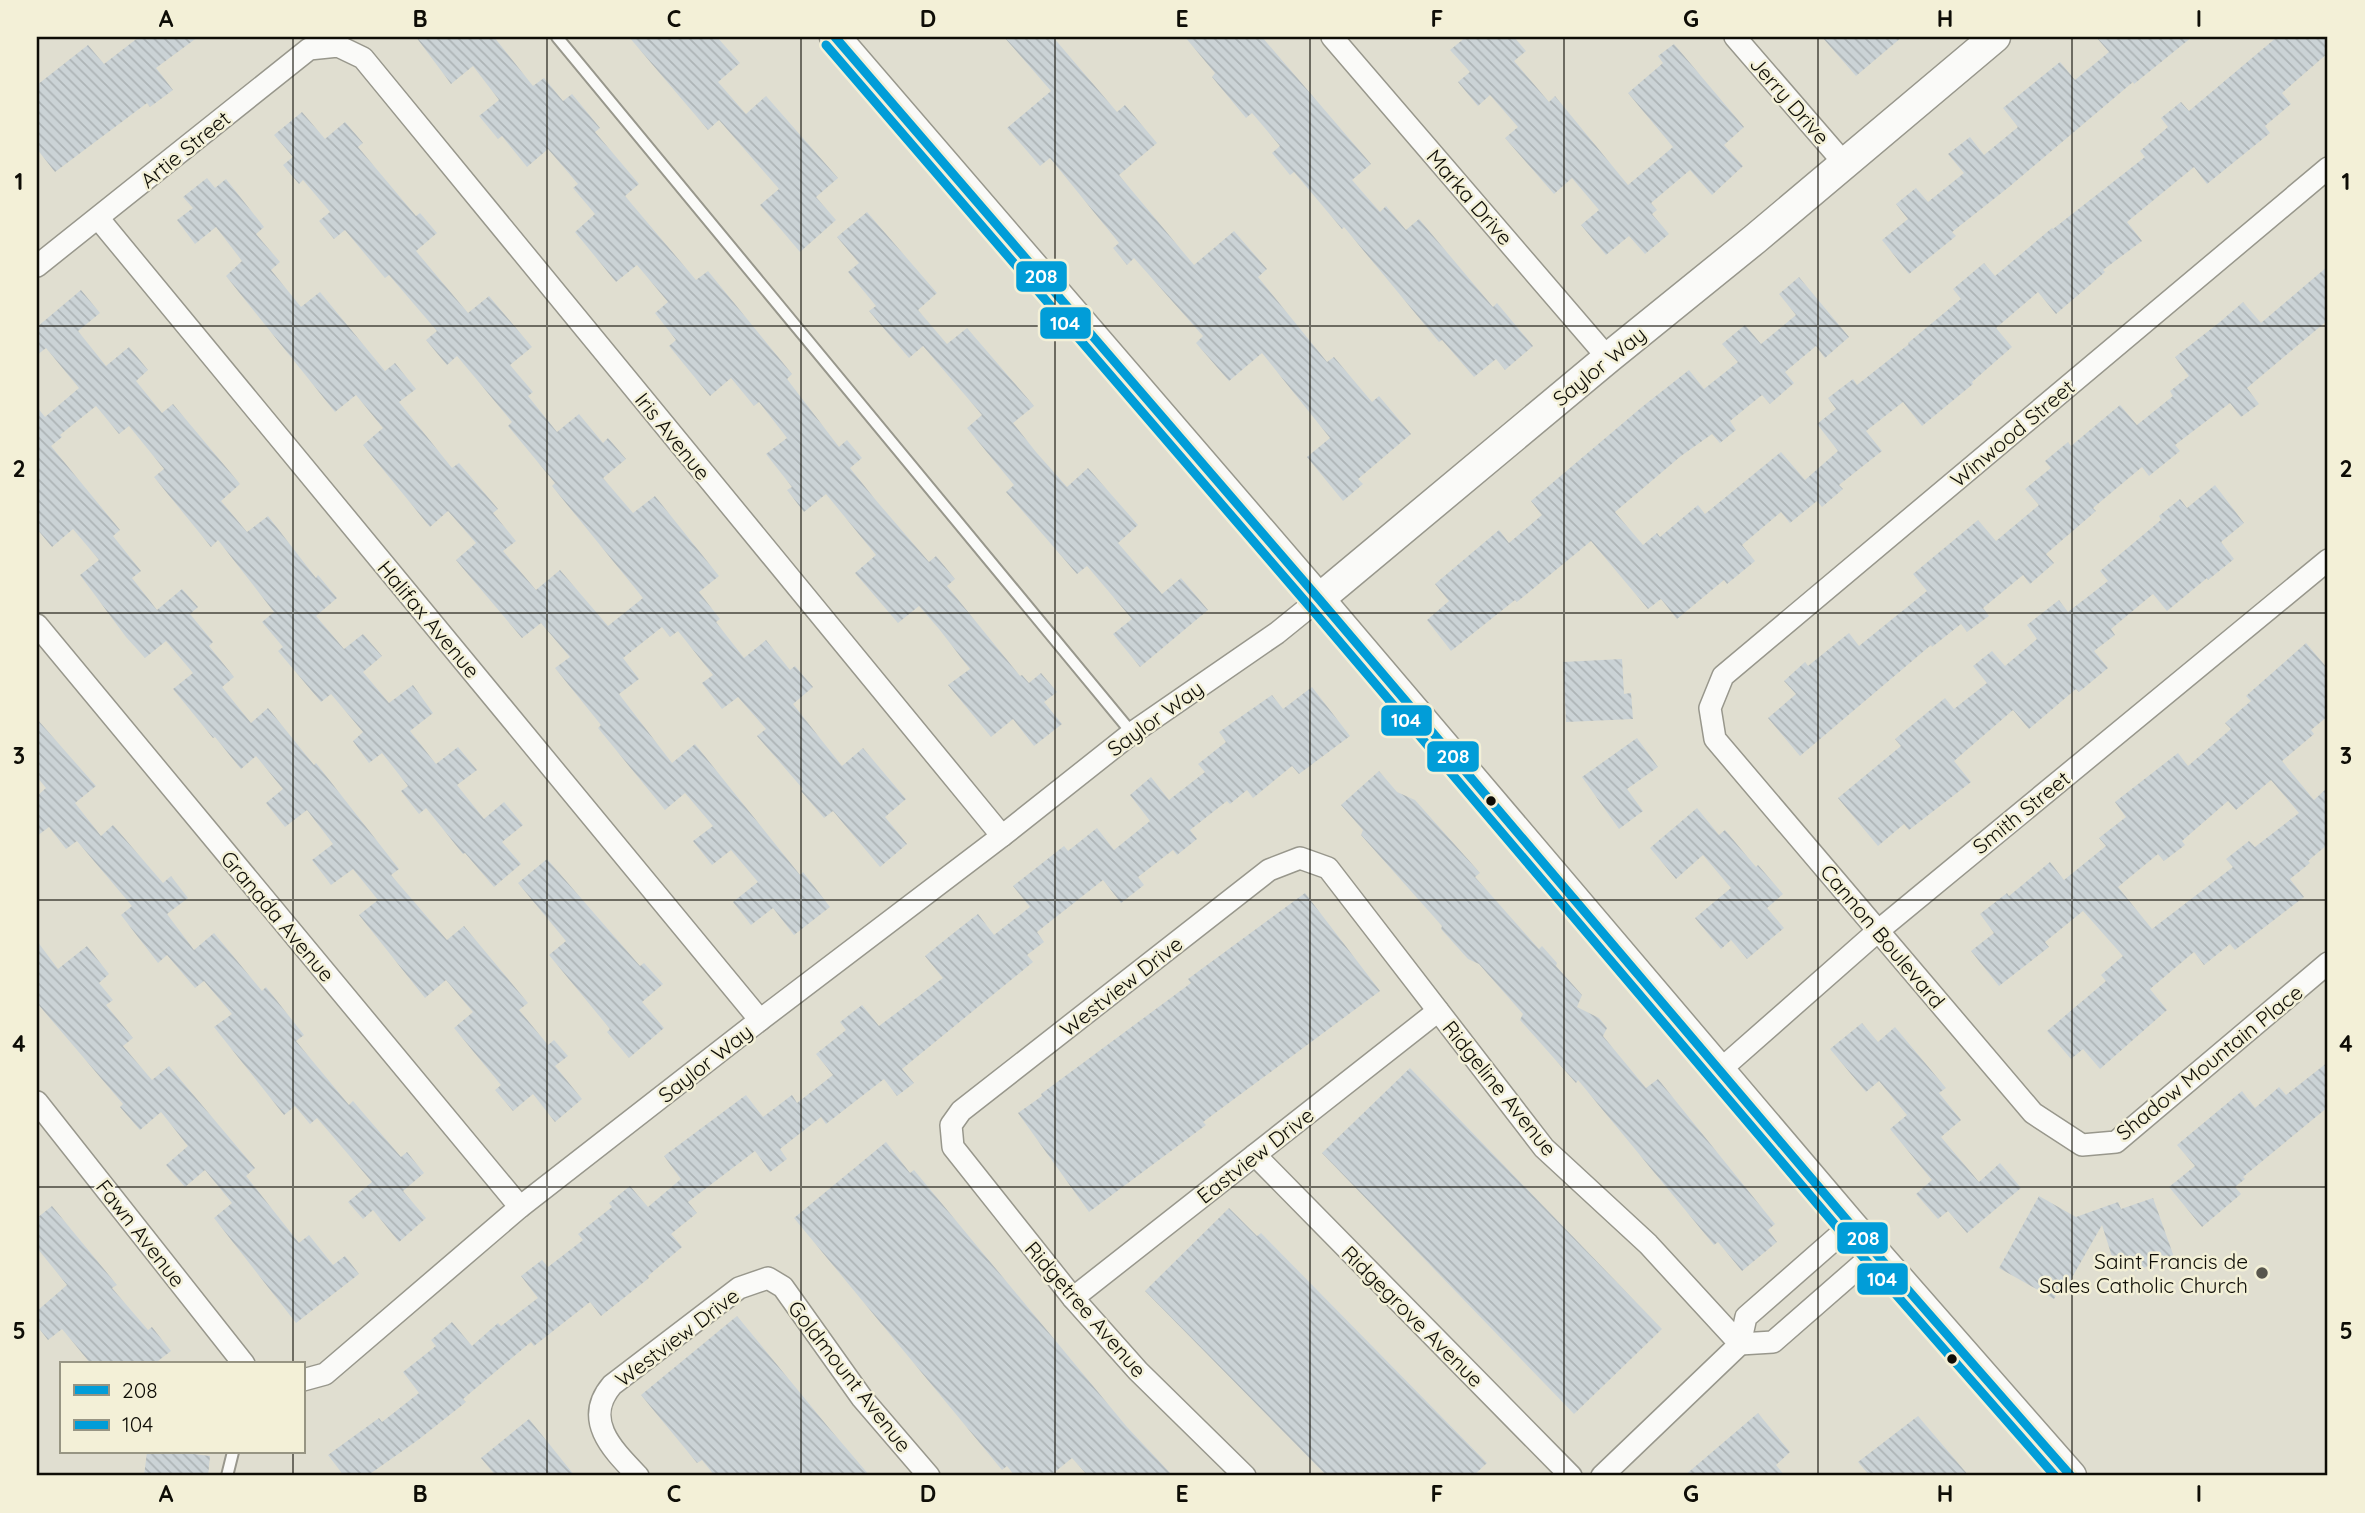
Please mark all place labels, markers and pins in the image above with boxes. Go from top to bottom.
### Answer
unlabelled marker [1484,794,1498,808]
place label: Saint Francis de Sales Catholic Church [2039,1248,2248,1298]
marker: Saint Francis de Sales Catholic Church [2254,1265,2270,1281]
unlabelled marker [1945,1352,1959,1366]

